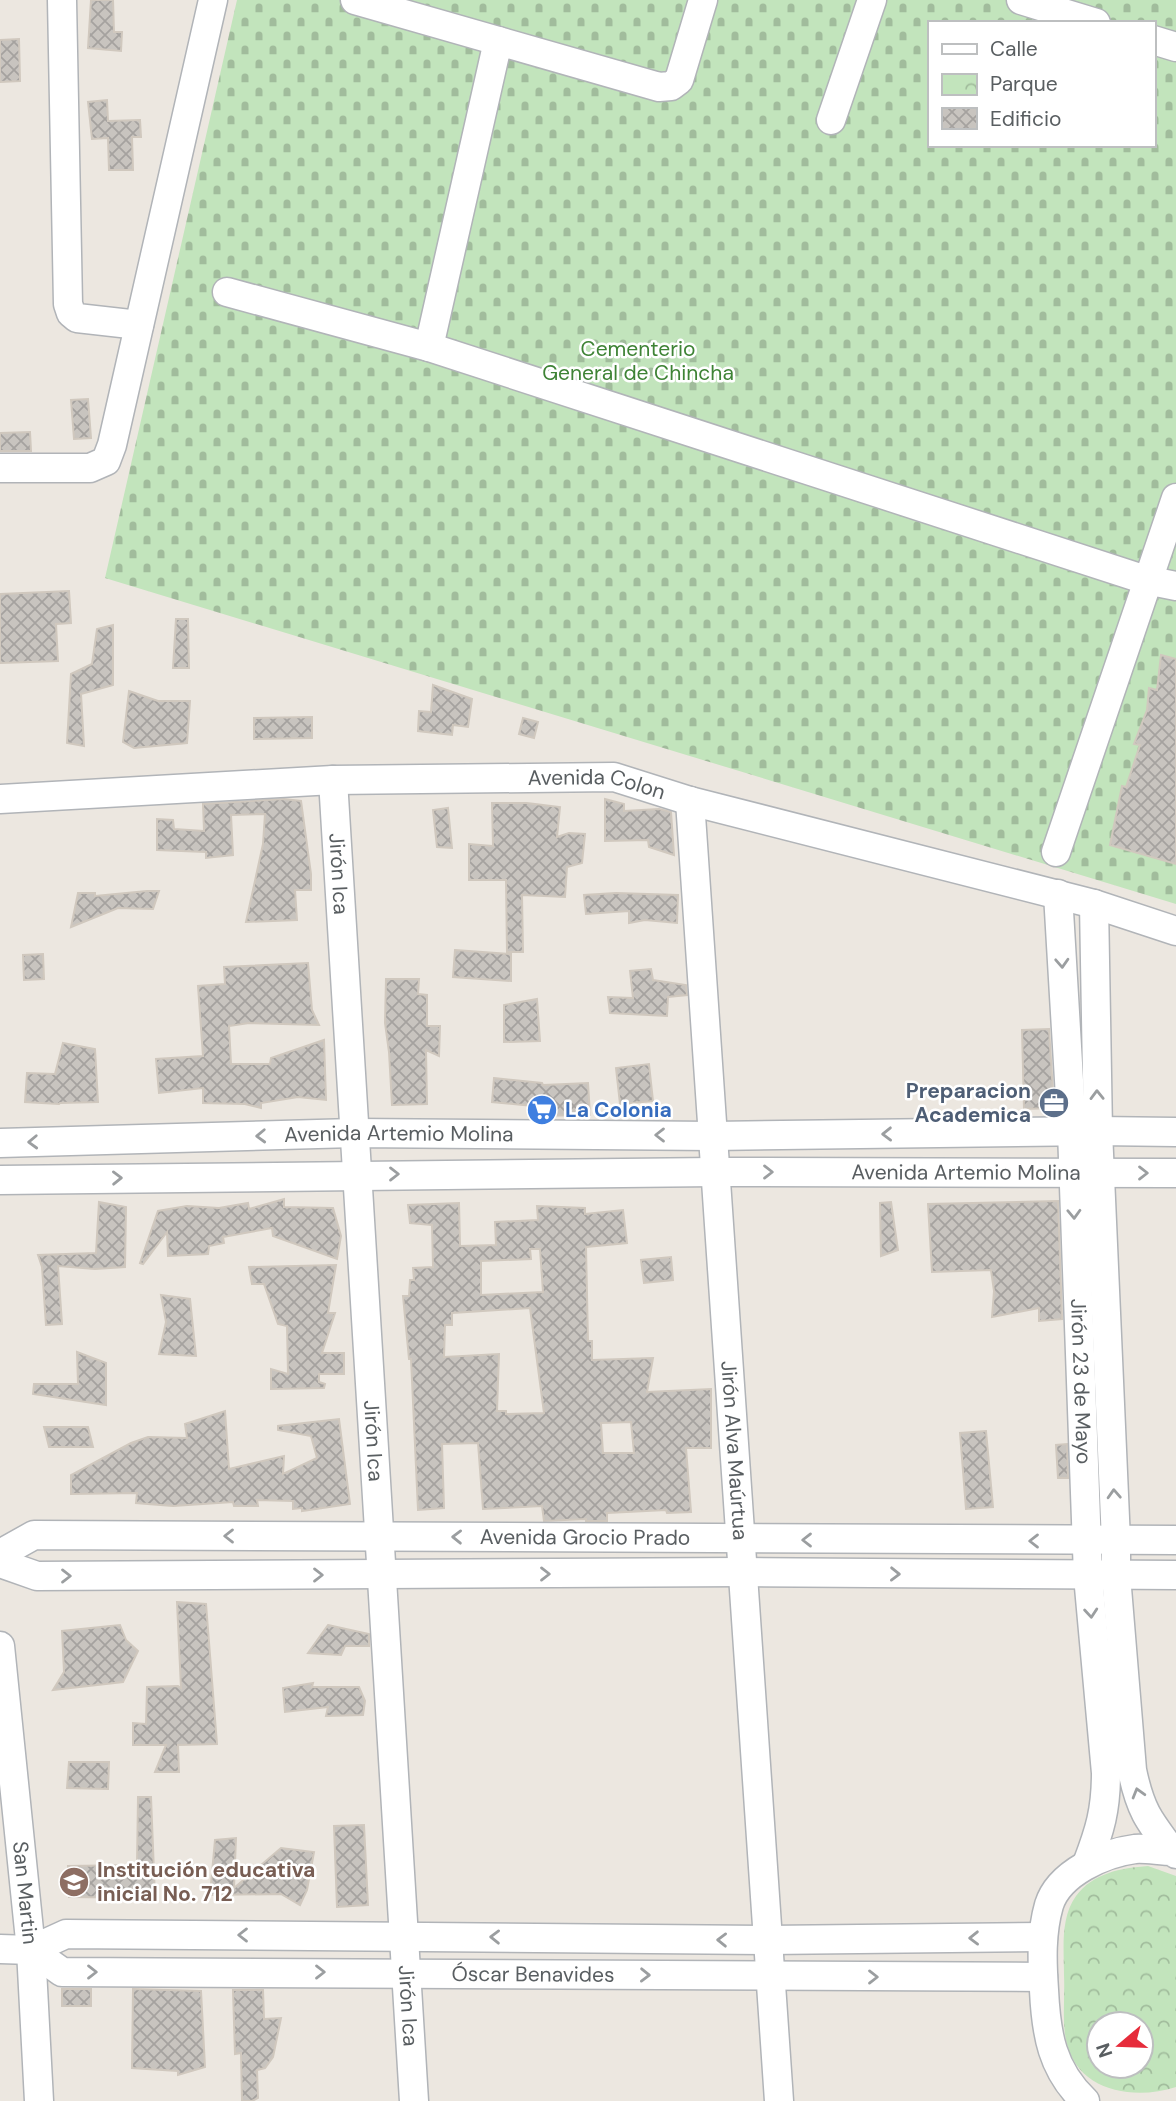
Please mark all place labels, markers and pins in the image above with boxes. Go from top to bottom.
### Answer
place label: Preparacion Academica [906,1077,1031,1129]
office icon: Preparacion Academica [1037,1086,1071,1120]
supermarket icon: La Colonia [525,1093,559,1127]
place label: La Colonia [565,1096,672,1124]
place label: Institución educativa inicial No. 712 [97,1856,315,1908]
school or university icon: Institución educativa inicial No. 712 [57,1865,91,1899]

